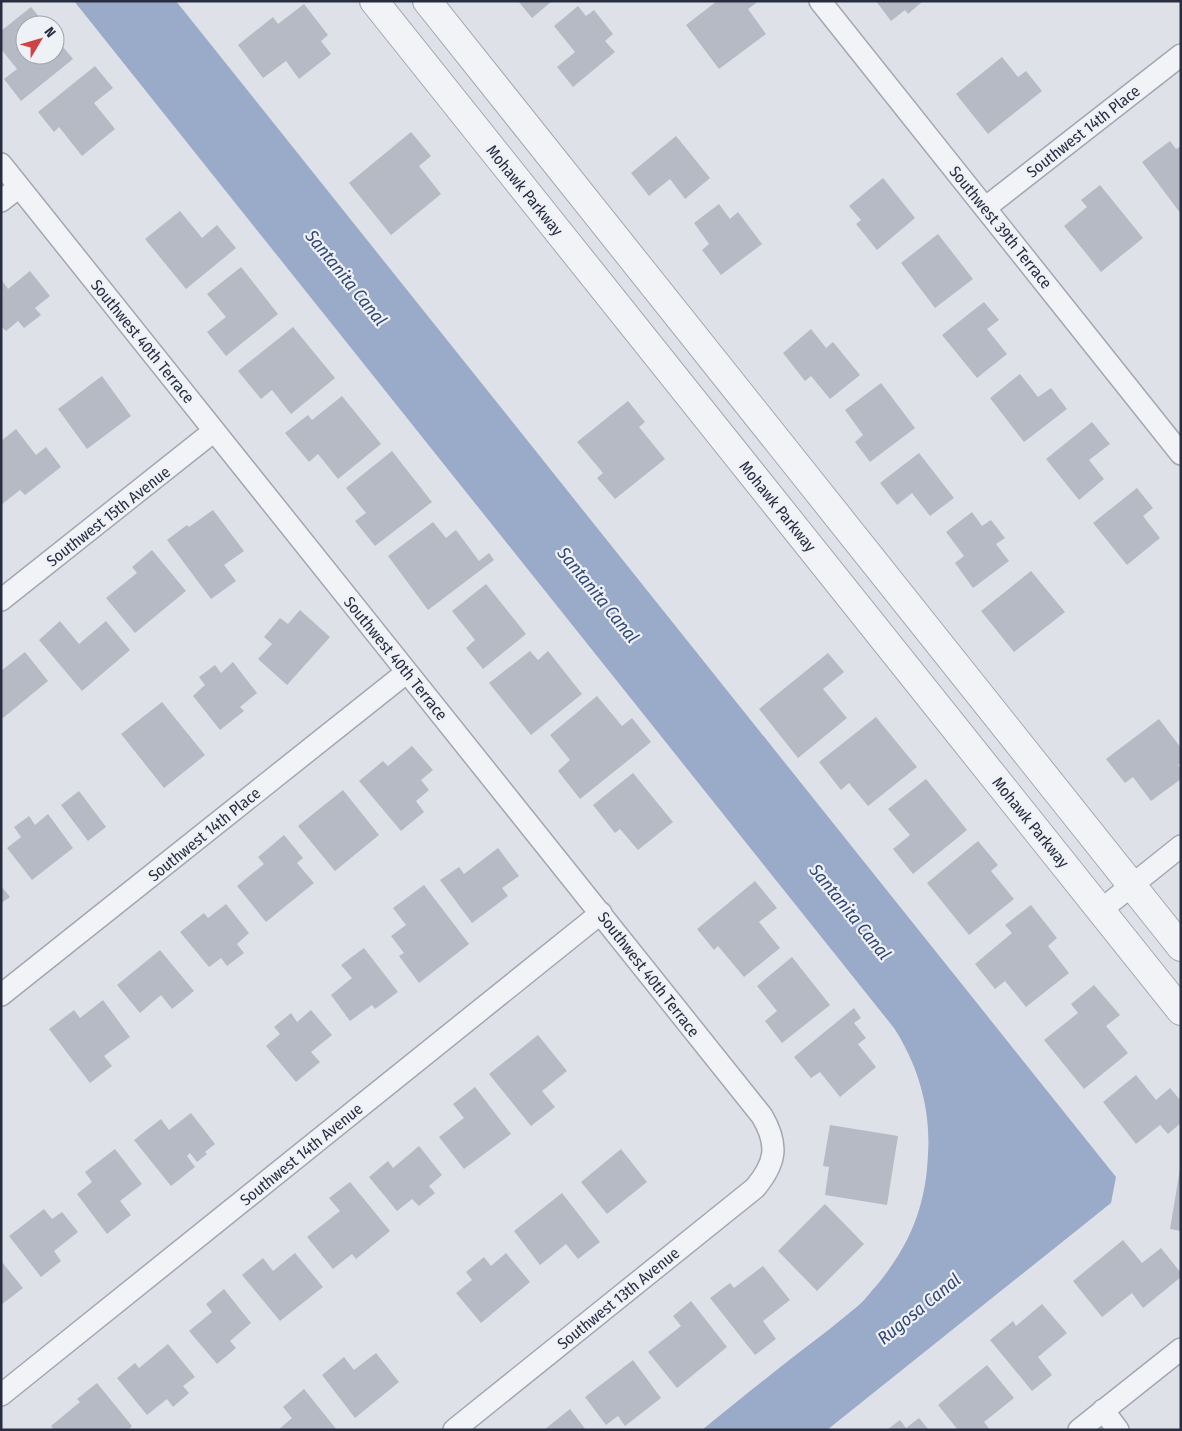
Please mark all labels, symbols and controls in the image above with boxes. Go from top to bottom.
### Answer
north arrow [15,15,65,65]
text: N [41,24,59,41]
street label: Southwest 14th Place [1023,81,1144,182]
street label: Mohawk Parkway [482,141,567,240]
street label: Southwest 39th Terrace [945,162,1056,293]
water label: Santanita Canal [300,225,391,331]
street label: Southwest 40th Terrace [87,276,198,407]
street label: Mohawk Parkway [735,457,820,556]
street label: Southwest 15th Avenue [43,462,174,571]
water label: Santanita Canal [552,542,643,648]
street label: Southwest 40th Terrace [340,593,451,724]
street label: Mohawk Parkway [988,773,1073,872]
street label: Southwest 14th Place [144,783,264,885]
water label: Santanita Canal [804,859,895,965]
street label: Southwest 40th Terrace [594,908,703,1041]
street label: Southwest 14th Avenue [236,1099,366,1210]
street label: Southwest 13th Avenue [553,1243,683,1353]
water label: Rugosa Canal [873,1269,965,1349]

